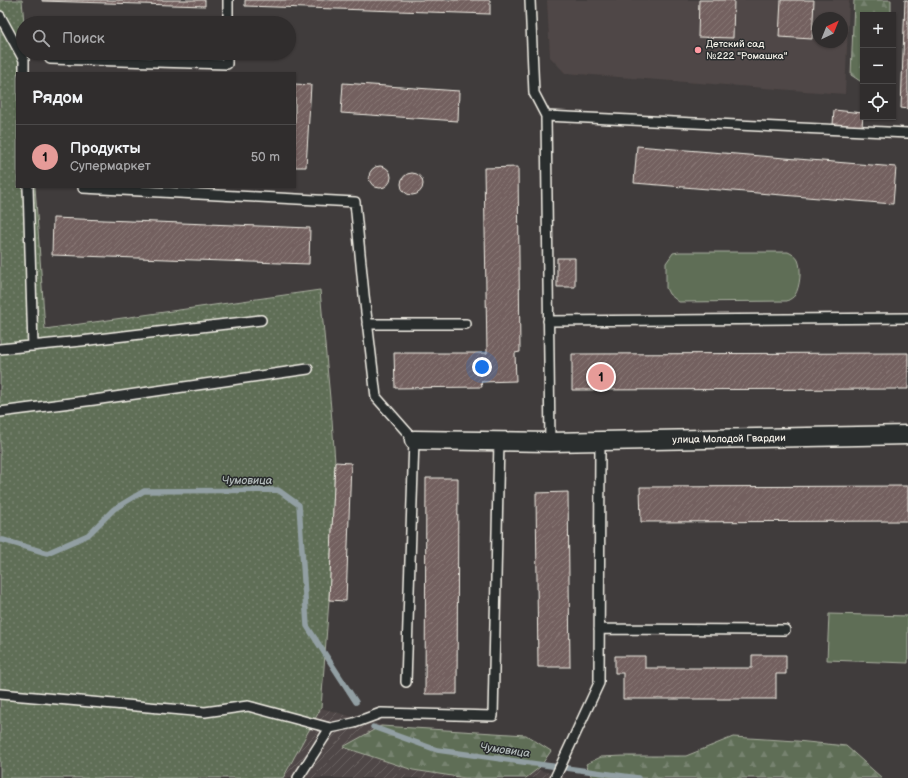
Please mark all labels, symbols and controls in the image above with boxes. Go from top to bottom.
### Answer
north arrow [812,12,848,48]
map controls [860,12,896,120]
button: + [860,12,896,48]
search box [16,16,296,60]
icon: search [30,27,52,49]
text: Поиск [62,29,105,48]
place label: Детский сад №222 "Ромашка" [706,38,788,62]
marker: Детский сад №222 "Ромашка" [693,45,703,55]
button: − [860,48,896,84]
button: locate [860,84,896,120]
text: Рядом [32,88,83,108]
text: Продукты [70,139,141,158]
text: 1 [42,149,48,165]
text: 50 m [251,149,280,165]
text: Супермаркет [70,158,151,174]
your location [472,357,492,377]
pin: 1 [588,362,614,392]
street label: улица Молодой Гвардии [672,432,786,446]
water label: Чумовица [222,474,273,487]
water label: Чумовица [479,740,531,760]

